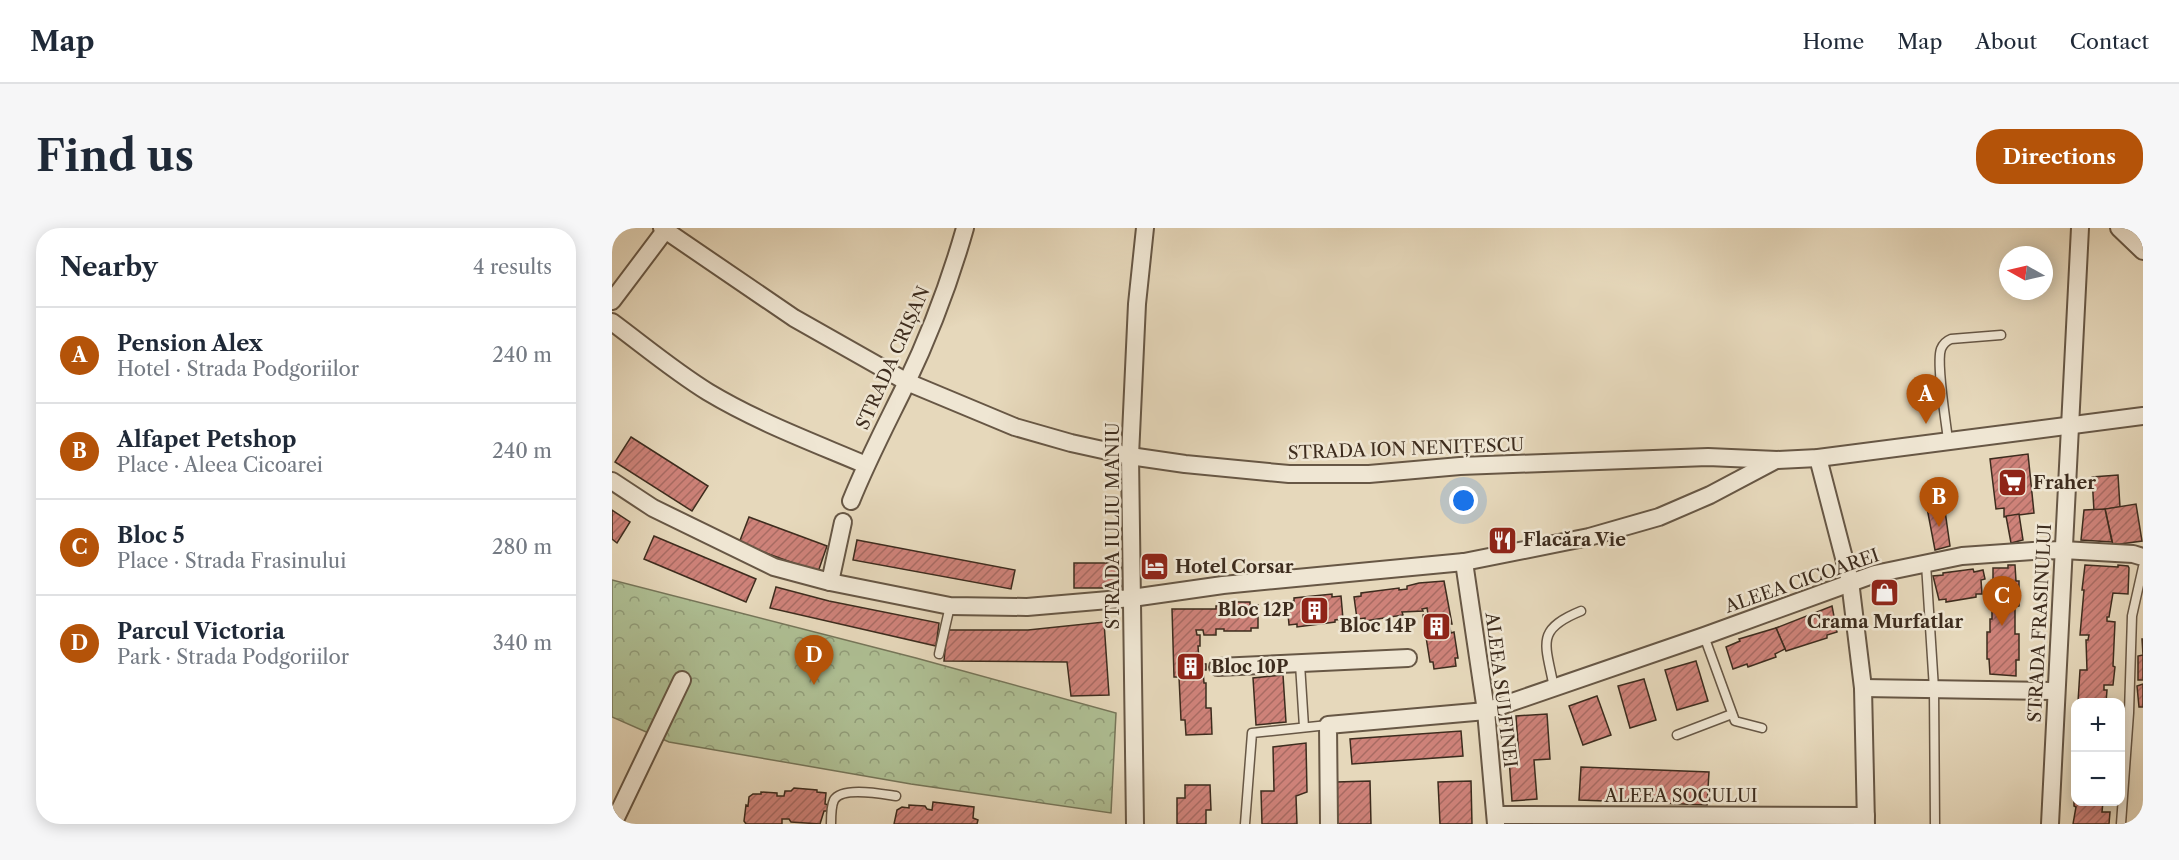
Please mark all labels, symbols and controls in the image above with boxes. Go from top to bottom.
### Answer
text: Map [30,24,94,58]
text: Home [1803,29,1864,54]
text: Map [1897,29,1942,54]
text: About [1975,29,2037,54]
text: Contact [2070,29,2149,54]
button: Directions [1976,129,2143,184]
text: Find us [36,130,194,182]
north arrow [1999,246,2053,300]
text: Nearby [60,251,158,283]
text: 4 results [473,255,552,279]
street label: STRADA CRIȘAN [851,283,935,433]
text: Pension Alex [117,330,263,357]
text: A [72,343,87,367]
text: 240 m [492,343,552,367]
text: Hotel · Strada Podgoriilor [117,357,359,381]
pin: A [1906,374,1946,424]
street label: STRADA IULIU MANIU [1102,422,1124,630]
text: Alfapet Petshop [117,426,296,453]
street label: STRADA ION NENIȚESCU [1287,434,1525,464]
text: B [72,439,87,463]
text: 240 m [492,439,552,463]
text: Place · Aleea Cicoarei [117,453,323,477]
supermarket icon: Fraher [1996,467,2028,499]
place label: Fraher [2033,472,2096,494]
pin: B [1920,478,1958,527]
your location [1449,486,1478,515]
text: Bloc 5 [117,522,185,549]
street label: STRADA FRASINULUI [2024,523,2056,723]
restaurant icon: Flacăra Vie [1486,524,1518,556]
place label: Flacăra Vie [1523,529,1626,551]
text: C [71,535,88,559]
text: 280 m [492,535,552,559]
street label: ALEEA CICOAREI [1721,544,1882,618]
text: Place · Strada Frasinului [117,549,346,573]
hotel icon: Hotel Corsar [1138,551,1170,583]
place label: Hotel Corsar [1175,556,1294,578]
pin: C [1982,576,2022,626]
shop icon: Crama Murfatlar [1869,577,1901,609]
building icon: Bloc 12P [1299,594,1331,626]
place label: Bloc 12P [1217,599,1294,621]
building icon: Bloc 14P [1421,610,1453,642]
street label: ALEEA SULFINEI [1480,610,1521,769]
place label: Crama Murfatlar [1807,611,1963,633]
place label: Bloc 14P [1339,615,1416,637]
text: Parcul Victoria [117,618,285,645]
text: D [71,631,88,655]
text: 340 m [493,631,552,655]
pin: D [794,636,834,685]
text: Park · Strada Podgoriilor [117,645,349,669]
building icon: Bloc 10P [1174,651,1206,683]
place label: Bloc 10P [1211,656,1288,678]
map controls [2071,698,2125,806]
button: + [2071,698,2125,752]
button: − [2071,752,2125,806]
street label: ALEEA SOCULUI [1603,785,1758,807]

